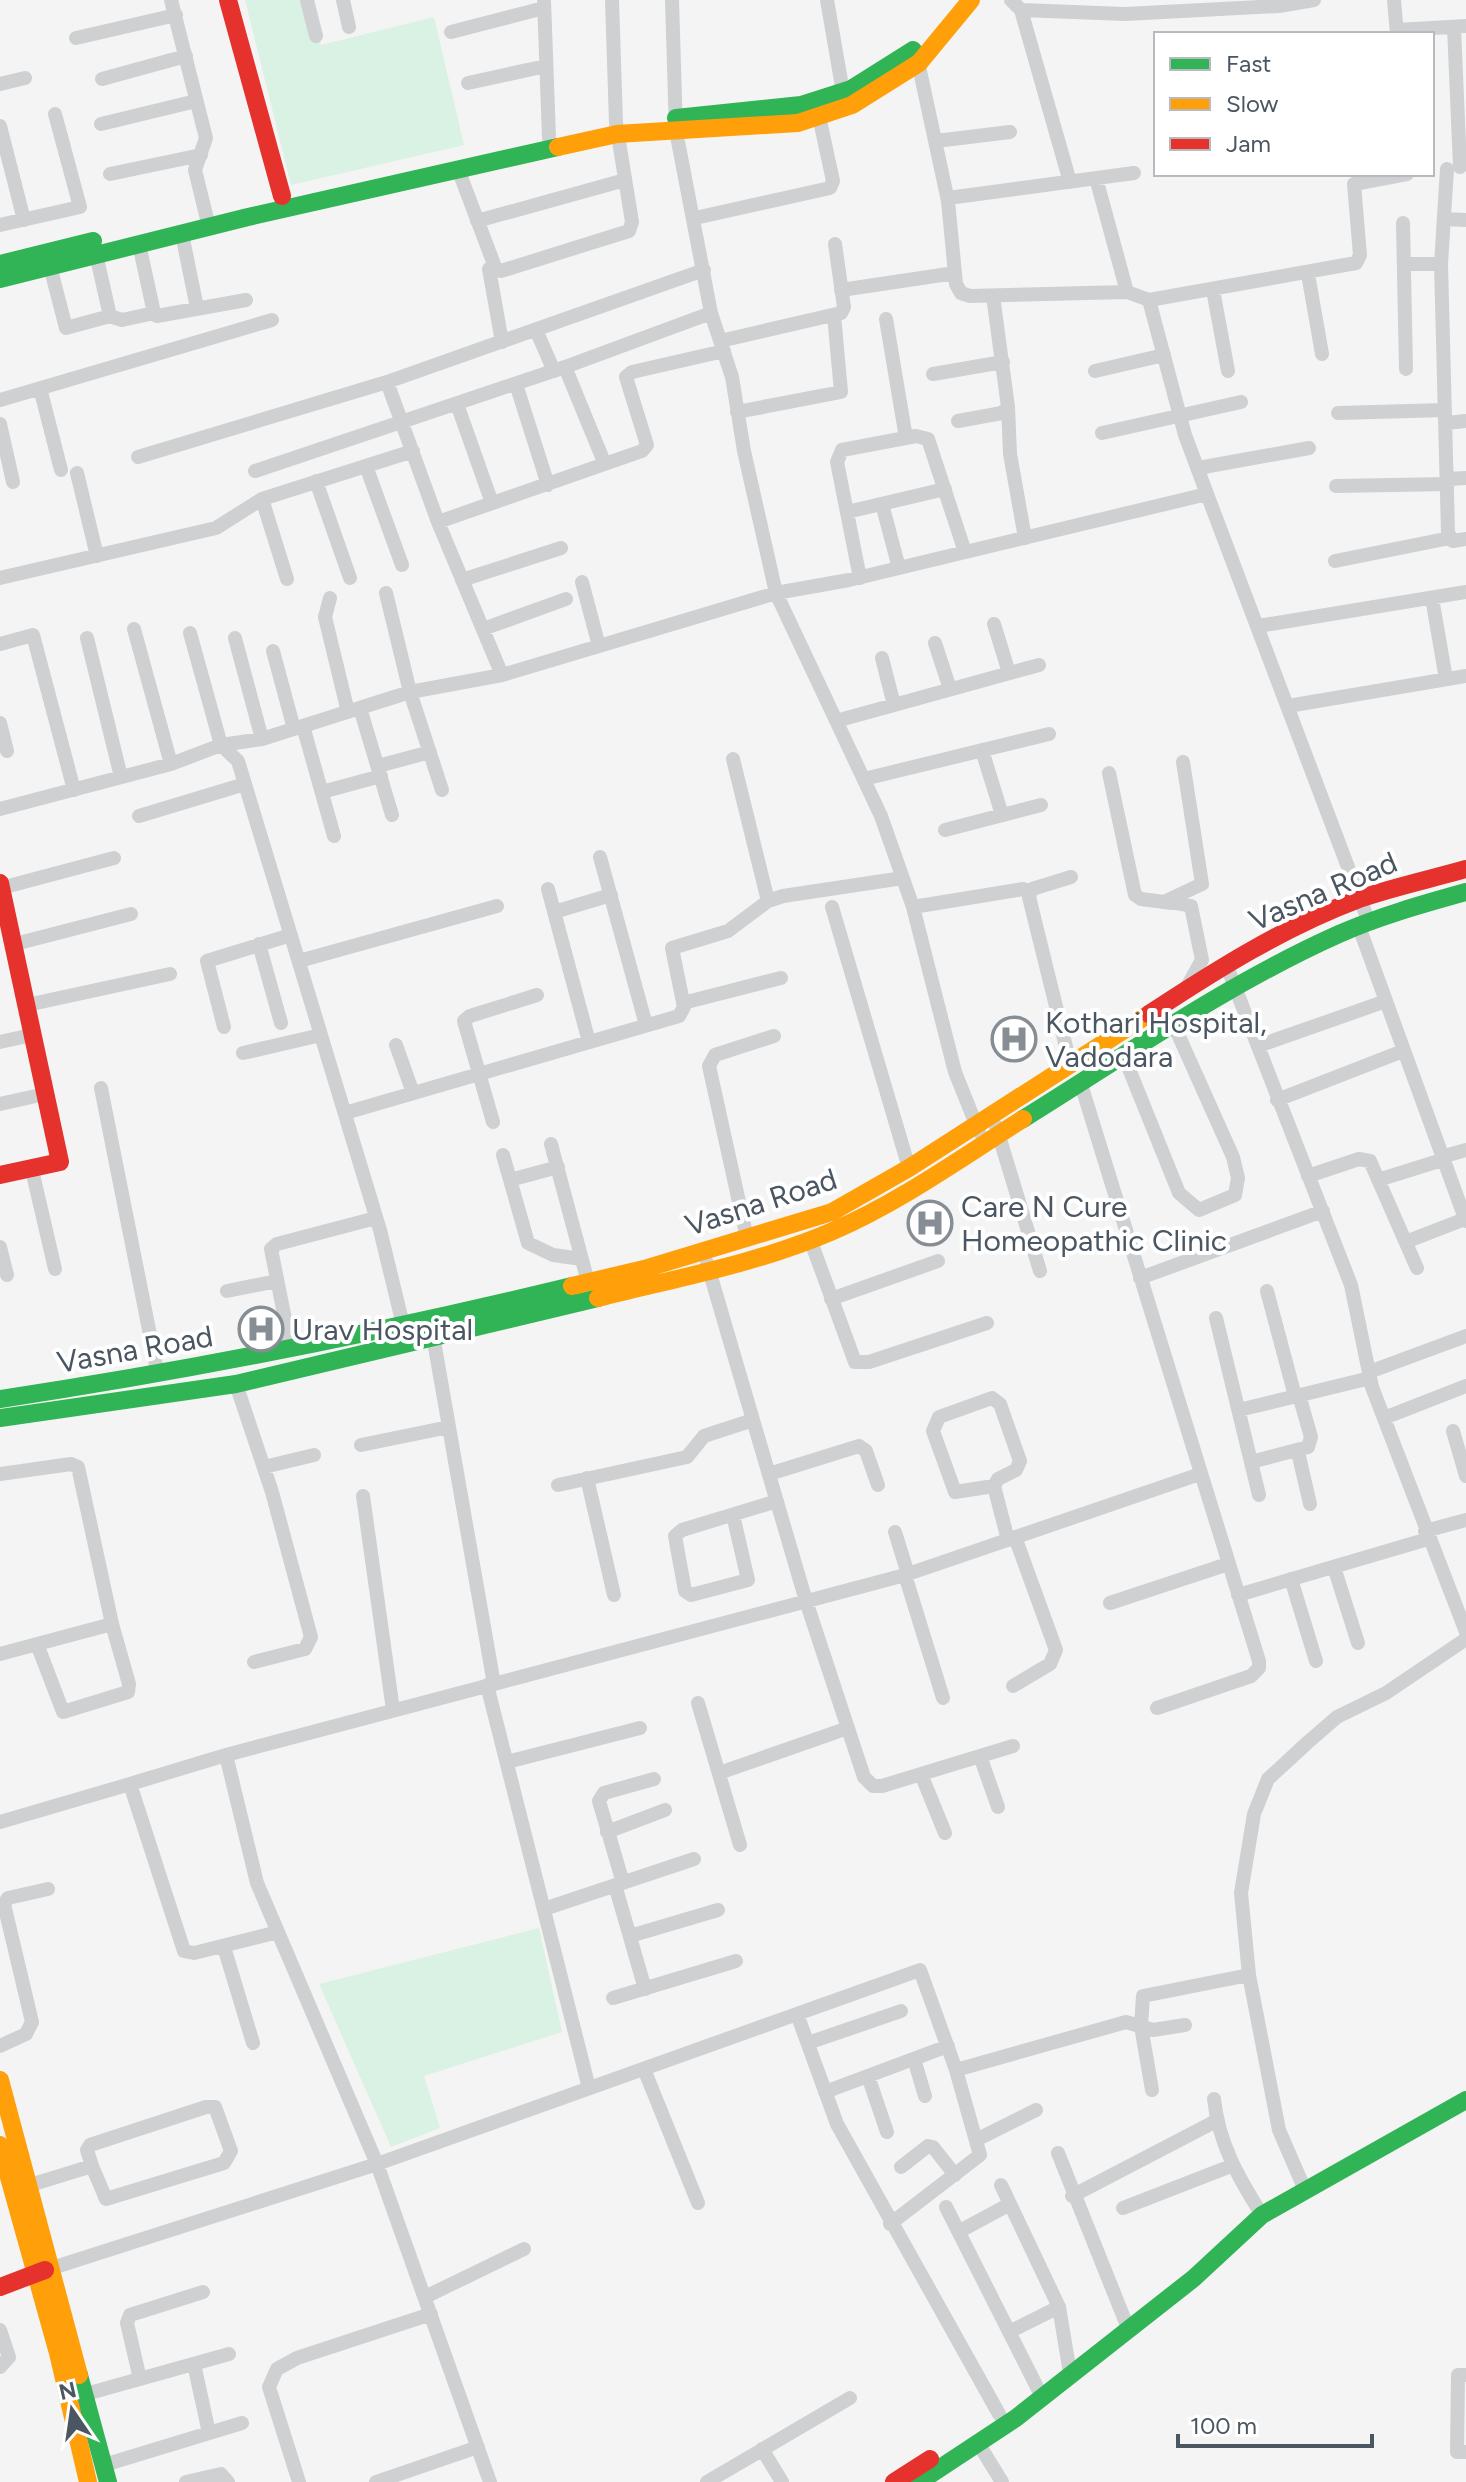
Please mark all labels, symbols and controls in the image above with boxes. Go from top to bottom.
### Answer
legend [1154,32,1434,176]
text: Fast [1226,49,1271,78]
text: Slow [1226,89,1279,118]
text: Jam [1226,129,1271,158]
street label: Vasna Road [1243,843,1403,939]
place label: Kothari Hospital, Vadodara [1045,1004,1267,1075]
hospital icon: Kothari Hospital, Vadodara [990,1015,1038,1063]
street label: Vasna Road [680,1160,842,1244]
place label: Care N Cure Homeopathic Clinic [961,1188,1227,1259]
hospital icon: Care N Cure Homeopathic Clinic [906,1199,954,1247]
hospital icon: Urav Hospital [237,1305,285,1353]
place label: Urav Hospital [292,1311,473,1348]
street label: Vasna Road [54,1317,216,1381]
north arrow [32,2370,112,2450]
text: N [56,2376,79,2406]
scale bar [1178,2398,1372,2448]
text: 100 m [1190,2411,1257,2440]

